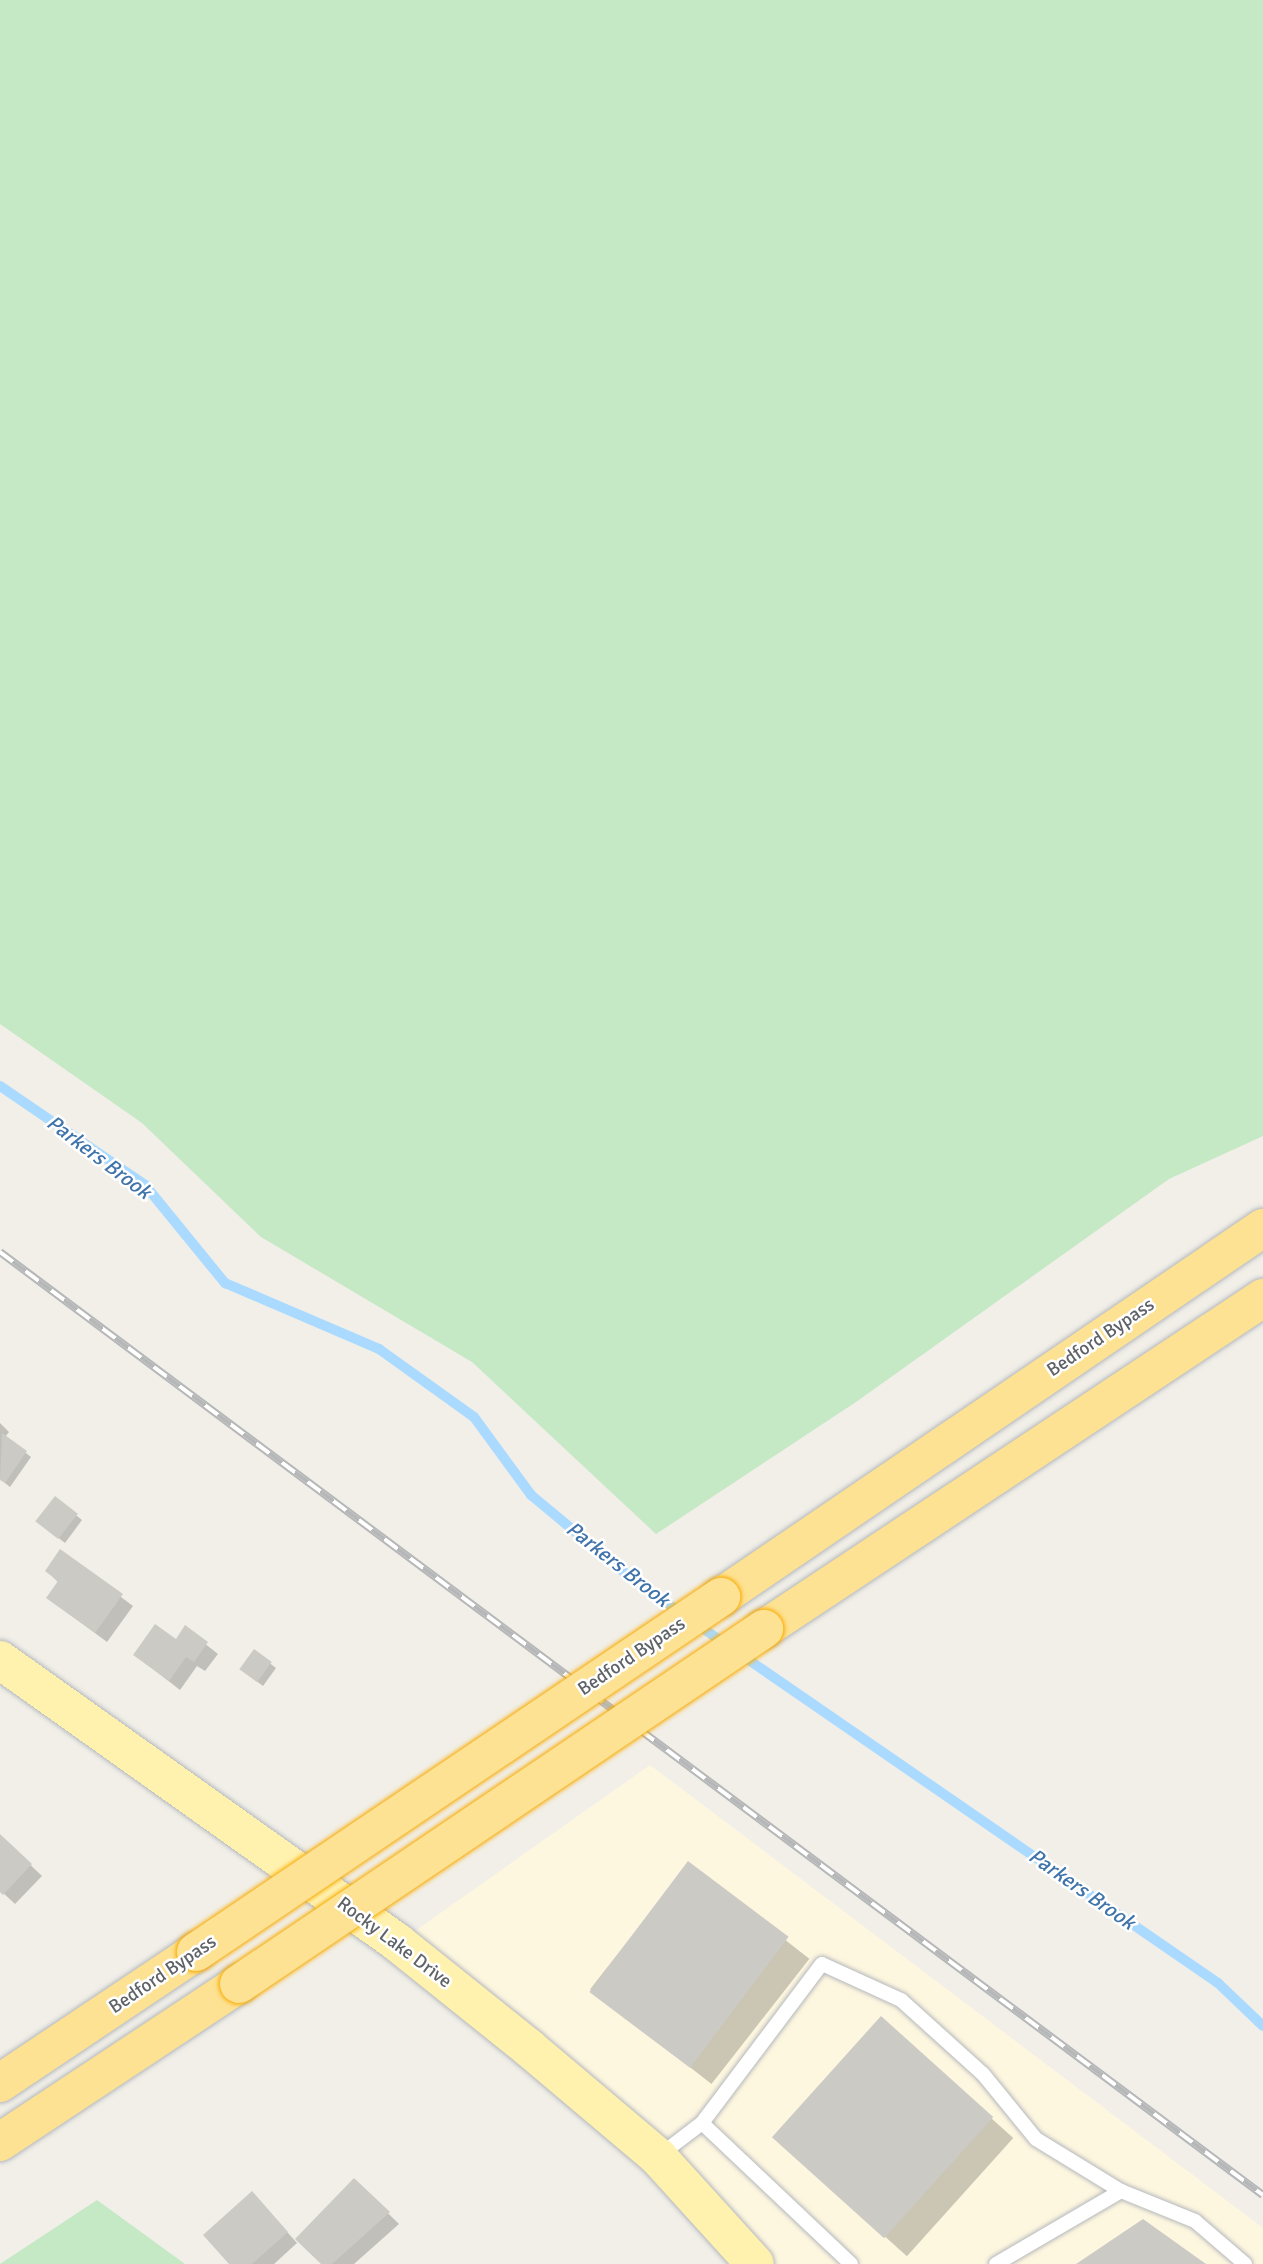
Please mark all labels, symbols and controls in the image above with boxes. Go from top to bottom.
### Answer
water label: Parkers Brook [42,1110,156,1204]
street label: Bedford Bypass [1043,1294,1159,1382]
water label: Parkers Brook [561,1516,675,1612]
street label: Bedford Bypass [574,1613,690,1701]
water label: Parkers Brook [1024,1843,1140,1935]
street label: Rocky Lake Drive [332,1893,456,1993]
street label: Bedford Bypass [105,1931,221,2019]

